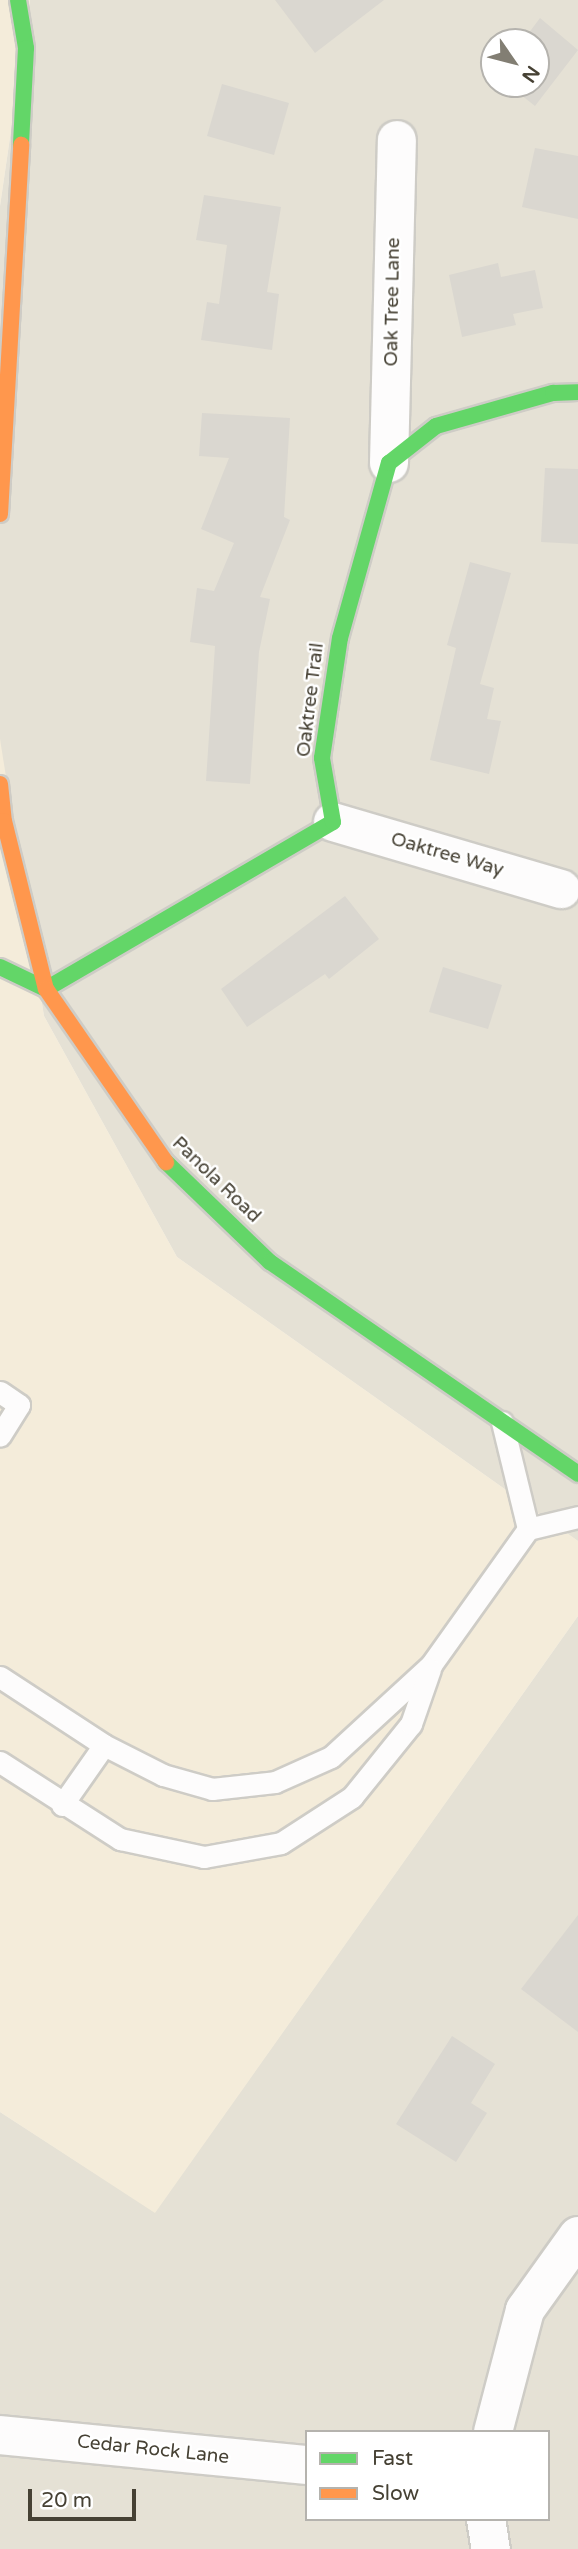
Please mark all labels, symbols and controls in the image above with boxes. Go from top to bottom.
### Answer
north arrow [480,28,550,98]
text: N [517,61,544,86]
street label: Oak Tree Lane [380,237,406,367]
street label: Oaktree Trail [293,642,329,758]
street label: Oaktree Way [388,828,506,882]
street label: Panola Road [167,1132,265,1228]
legend [305,2430,550,2521]
street label: Cedar Rock Lane [76,2431,230,2469]
text: Fast [372,2446,413,2471]
scale bar [32,2476,140,2520]
text: Slow [372,2481,419,2506]
text: 20 m [41,2488,92,2513]

